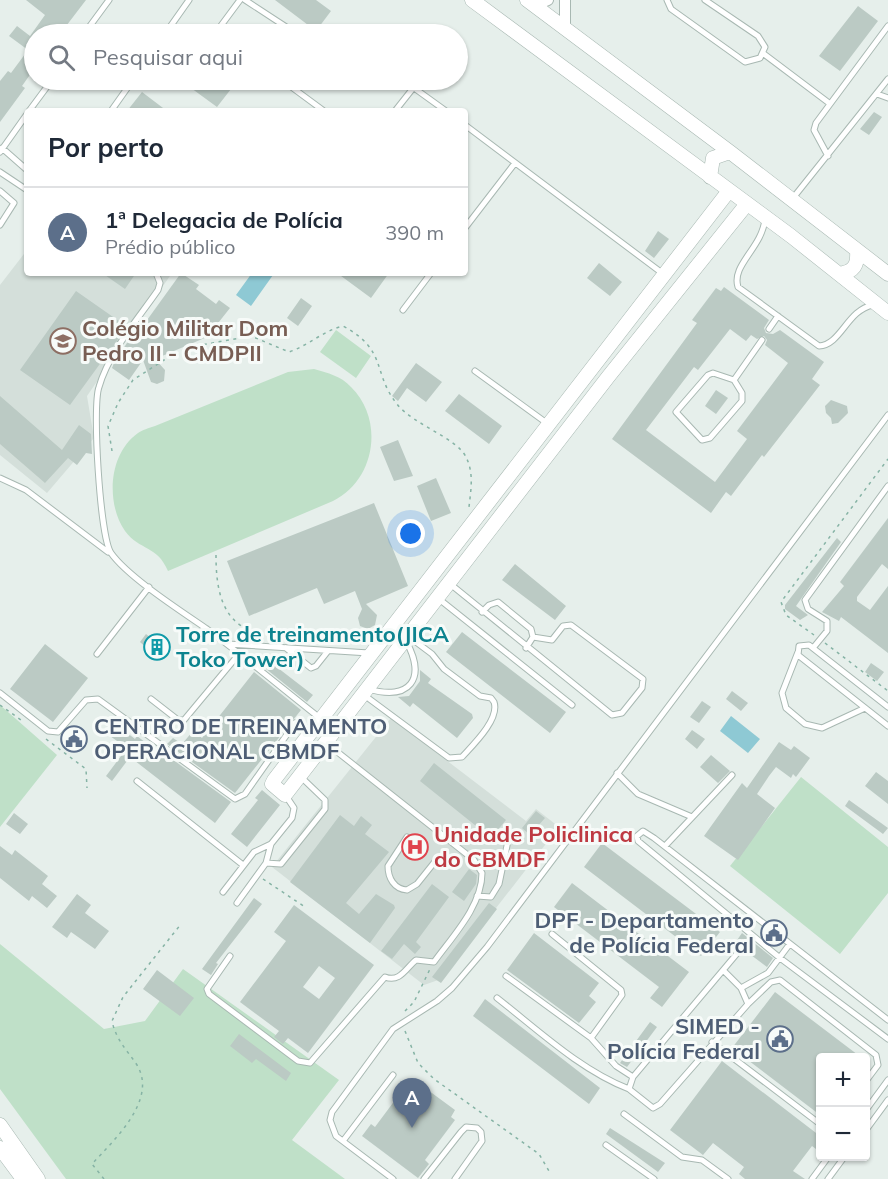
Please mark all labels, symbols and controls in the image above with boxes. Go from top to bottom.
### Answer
search box [24,24,468,90]
icon: search [45,41,78,74]
text: Pesquisar aqui [93,43,243,71]
text: Por perto [48,131,164,164]
text: 1ª Delegacia de Polícia [105,206,343,234]
text: A [60,220,75,245]
text: 390 m [385,220,444,245]
text: Prédio público [105,234,235,259]
place label: Colégio Militar Dom Pedro II - CMDPII [82,314,288,367]
school or university icon: Colégio Militar Dom Pedro II - CMDPII [48,326,78,356]
your location [396,519,425,548]
place label: Torre de treinamento(JICA Toko Tower) [176,620,449,673]
building icon: Torre de treinamento(JICA Toko Tower) [142,632,172,662]
place label: CENTRO DE TREINAMENTO OPERACIONAL CBMDF [94,712,387,765]
public building icon: CENTRO DE TREINAMENTO OPERACIONAL CBMDF [59,724,89,754]
place label: Unidade Policlinica do CBMDF [434,820,633,873]
hospital icon: Unidade Policlinica do CBMDF [400,832,430,862]
place label: DPF - Departamento de Polícia Federal [535,906,754,959]
public building icon: DPF - Departamento de Polícia Federal [759,918,789,948]
place label: SIMED - Polícia Federal [607,1012,760,1065]
public building icon: SIMED - Polícia Federal [765,1024,795,1054]
map controls [816,1053,870,1161]
button: + [816,1053,870,1107]
pin: A [392,1078,432,1128]
button: − [816,1107,870,1161]

